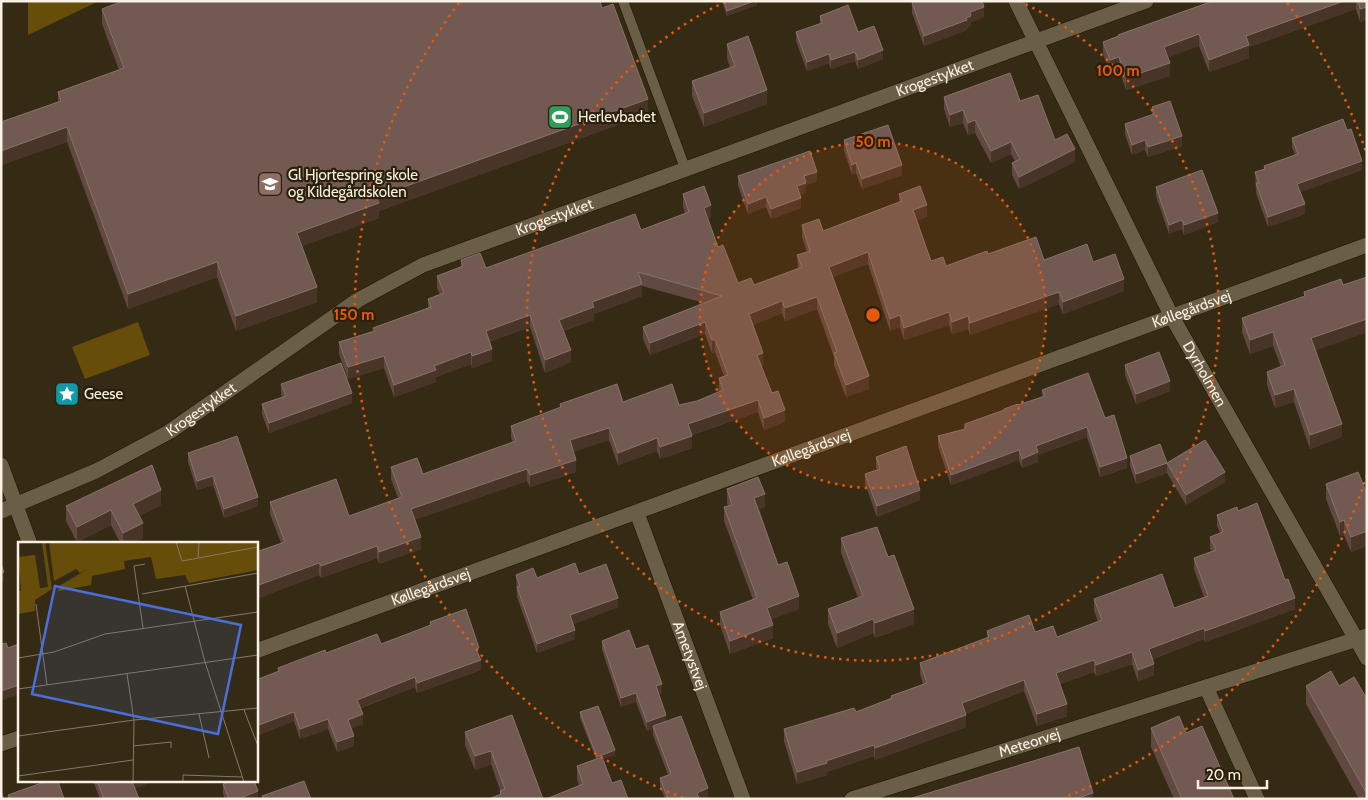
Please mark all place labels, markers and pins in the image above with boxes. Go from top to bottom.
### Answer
sports icon: Herlevbadet [547,104,573,130]
place label: Herlevbadet [578,108,656,126]
place label: Gl Hjortespring skole og Kildegårdskolen [288,166,418,201]
school or university icon: Gl Hjortespring skole og Kildegårdskolen [257,171,283,197]
centre of rings [864,306,882,324]
place icon: Geese [54,381,80,407]
place label: Geese [84,385,124,403]

